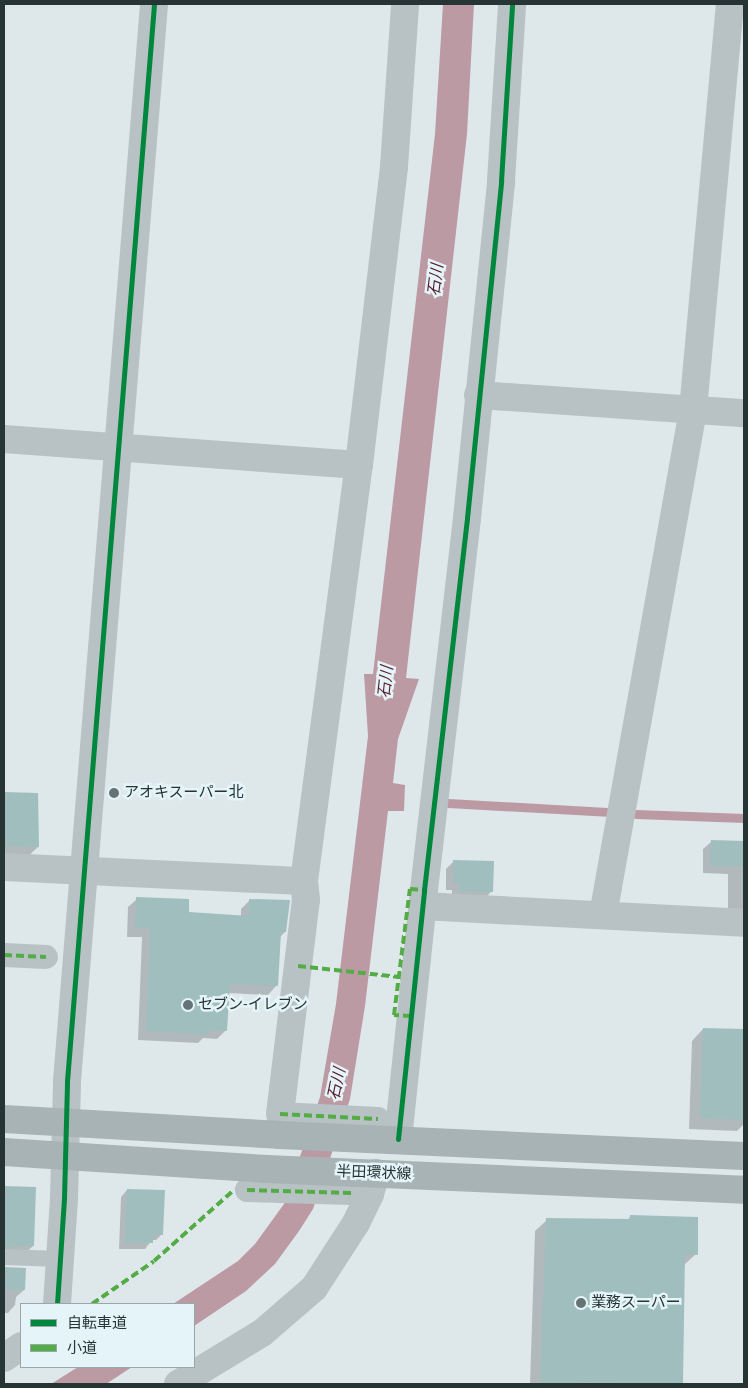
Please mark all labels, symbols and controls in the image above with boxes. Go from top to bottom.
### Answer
water label: 石川 [425,263,447,297]
water label: 石川 [375,665,397,699]
place label: アオキスーパー北 [124,784,244,802]
marker: アオキスーパー北 [108,787,120,799]
place label: セブン-イレブン [198,996,308,1014]
marker: セブン-イレブン [182,999,194,1011]
water label: 石川 [324,1066,350,1102]
street label: 半田環状線 [336,1163,412,1183]
place label: 業務スーパー [591,1294,681,1312]
marker: 業務スーパー [575,1297,587,1309]
legend [20,1303,195,1368]
text: 自転車道 [67,1313,127,1334]
text: 小道 [67,1338,97,1359]

